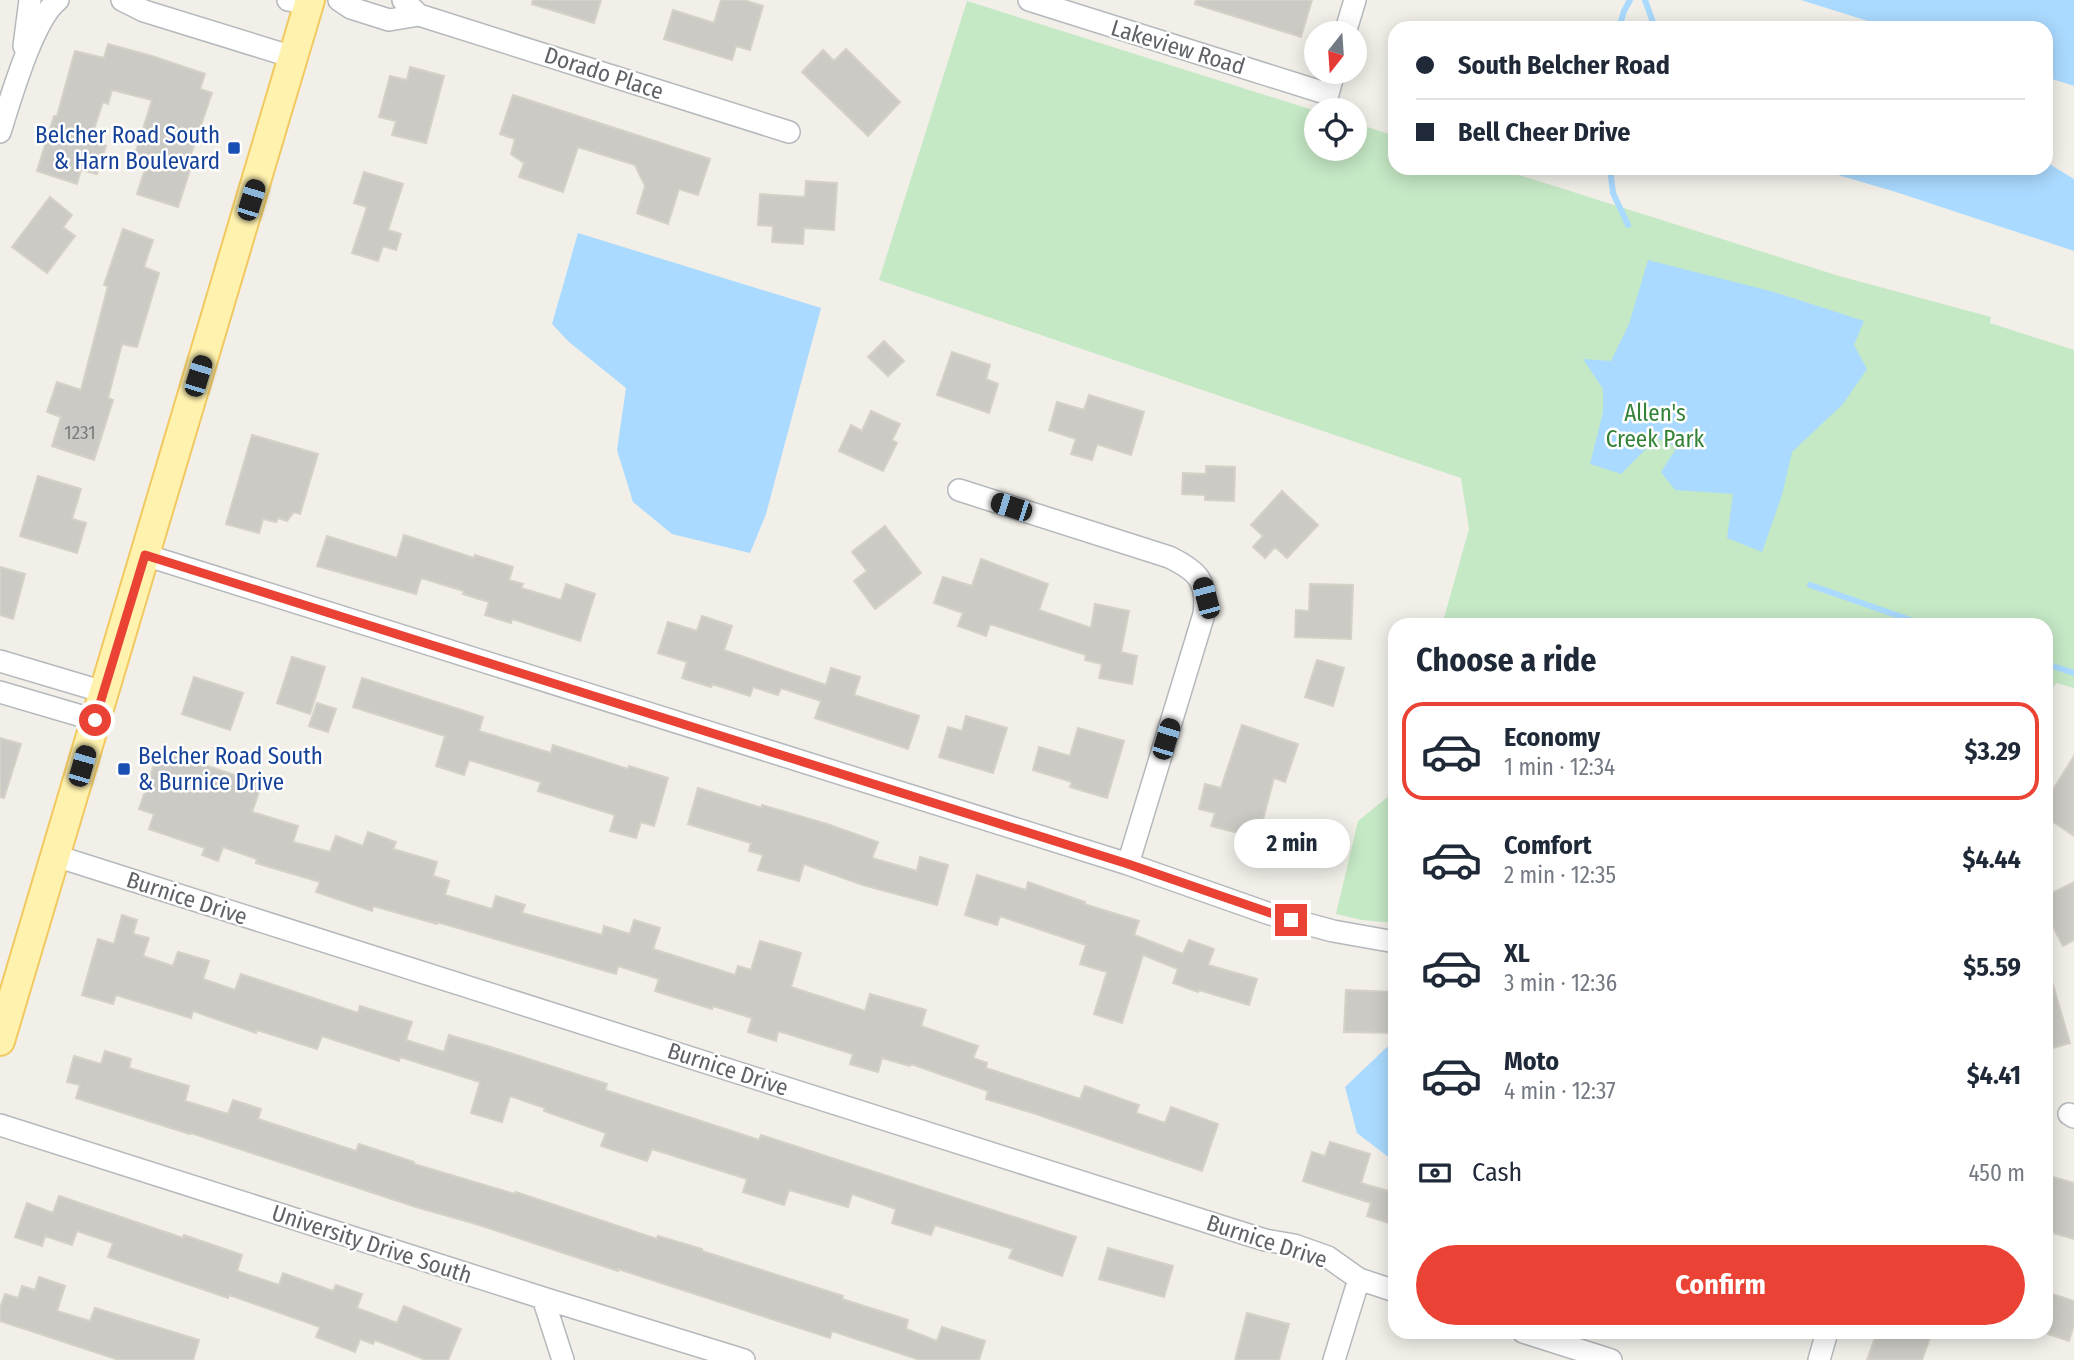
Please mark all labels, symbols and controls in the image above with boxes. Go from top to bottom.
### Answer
street label: Lakeview Road [1108,13,1248,81]
north arrow [1304,21,1367,84]
map controls [1304,21,1367,161]
street label: Dorado Place [541,41,667,105]
text: South Belcher Road [1458,50,1670,81]
button: locate [1304,98,1367,161]
text: Bell Cheer Drive [1458,117,1631,148]
place label: Belcher Road South & Harn Boulevard [35,121,220,175]
marker: Belcher Road South & Harn Boulevard [226,140,242,156]
car [235,177,268,223]
car [182,353,215,399]
park label: Allen's Creek Park [1606,399,1704,453]
house number: 1231 [64,421,96,444]
car [988,491,1035,523]
car [1191,575,1222,621]
text: Choose a ride [1416,641,1597,679]
route start [79,704,111,736]
car [1150,716,1183,762]
icon: car [1420,720,1483,783]
text: Economy [1504,722,1600,753]
text: $3.29 [1964,736,2021,767]
place label: Belcher Road South & Burnice Drive [138,742,323,796]
car [67,743,98,789]
text: 1 min · 12:34 [1504,753,1615,781]
marker: Belcher Road South & Burnice Drive [116,761,132,777]
callout: 2 min [1233,818,1349,867]
icon: car [1420,828,1483,891]
text: 2 min [1267,829,1318,857]
text: Comfort [1504,830,1592,861]
text: $4.44 [1963,844,2021,875]
text: 2 min · 12:35 [1504,861,1616,889]
street label: Burnice Drive [123,865,251,931]
route end [1275,904,1307,936]
icon: car [1420,936,1483,999]
text: XL [1504,938,1530,969]
text: $5.59 [1963,952,2021,983]
text: 3 min · 12:36 [1504,969,1617,997]
street label: Burnice Drive [664,1036,792,1102]
icon: car [1420,1044,1483,1107]
text: Moto [1504,1046,1559,1077]
text: $4.41 [1967,1060,2021,1091]
text: 4 min · 12:37 [1504,1077,1616,1105]
icon: cash [1416,1154,1454,1192]
text: Cash [1472,1157,1522,1188]
text: 450 m [1968,1159,2025,1187]
street label: University Drive South [268,1198,476,1290]
street label: Burnice Drive [1203,1208,1331,1274]
button: Confirm [1416,1245,2025,1325]

